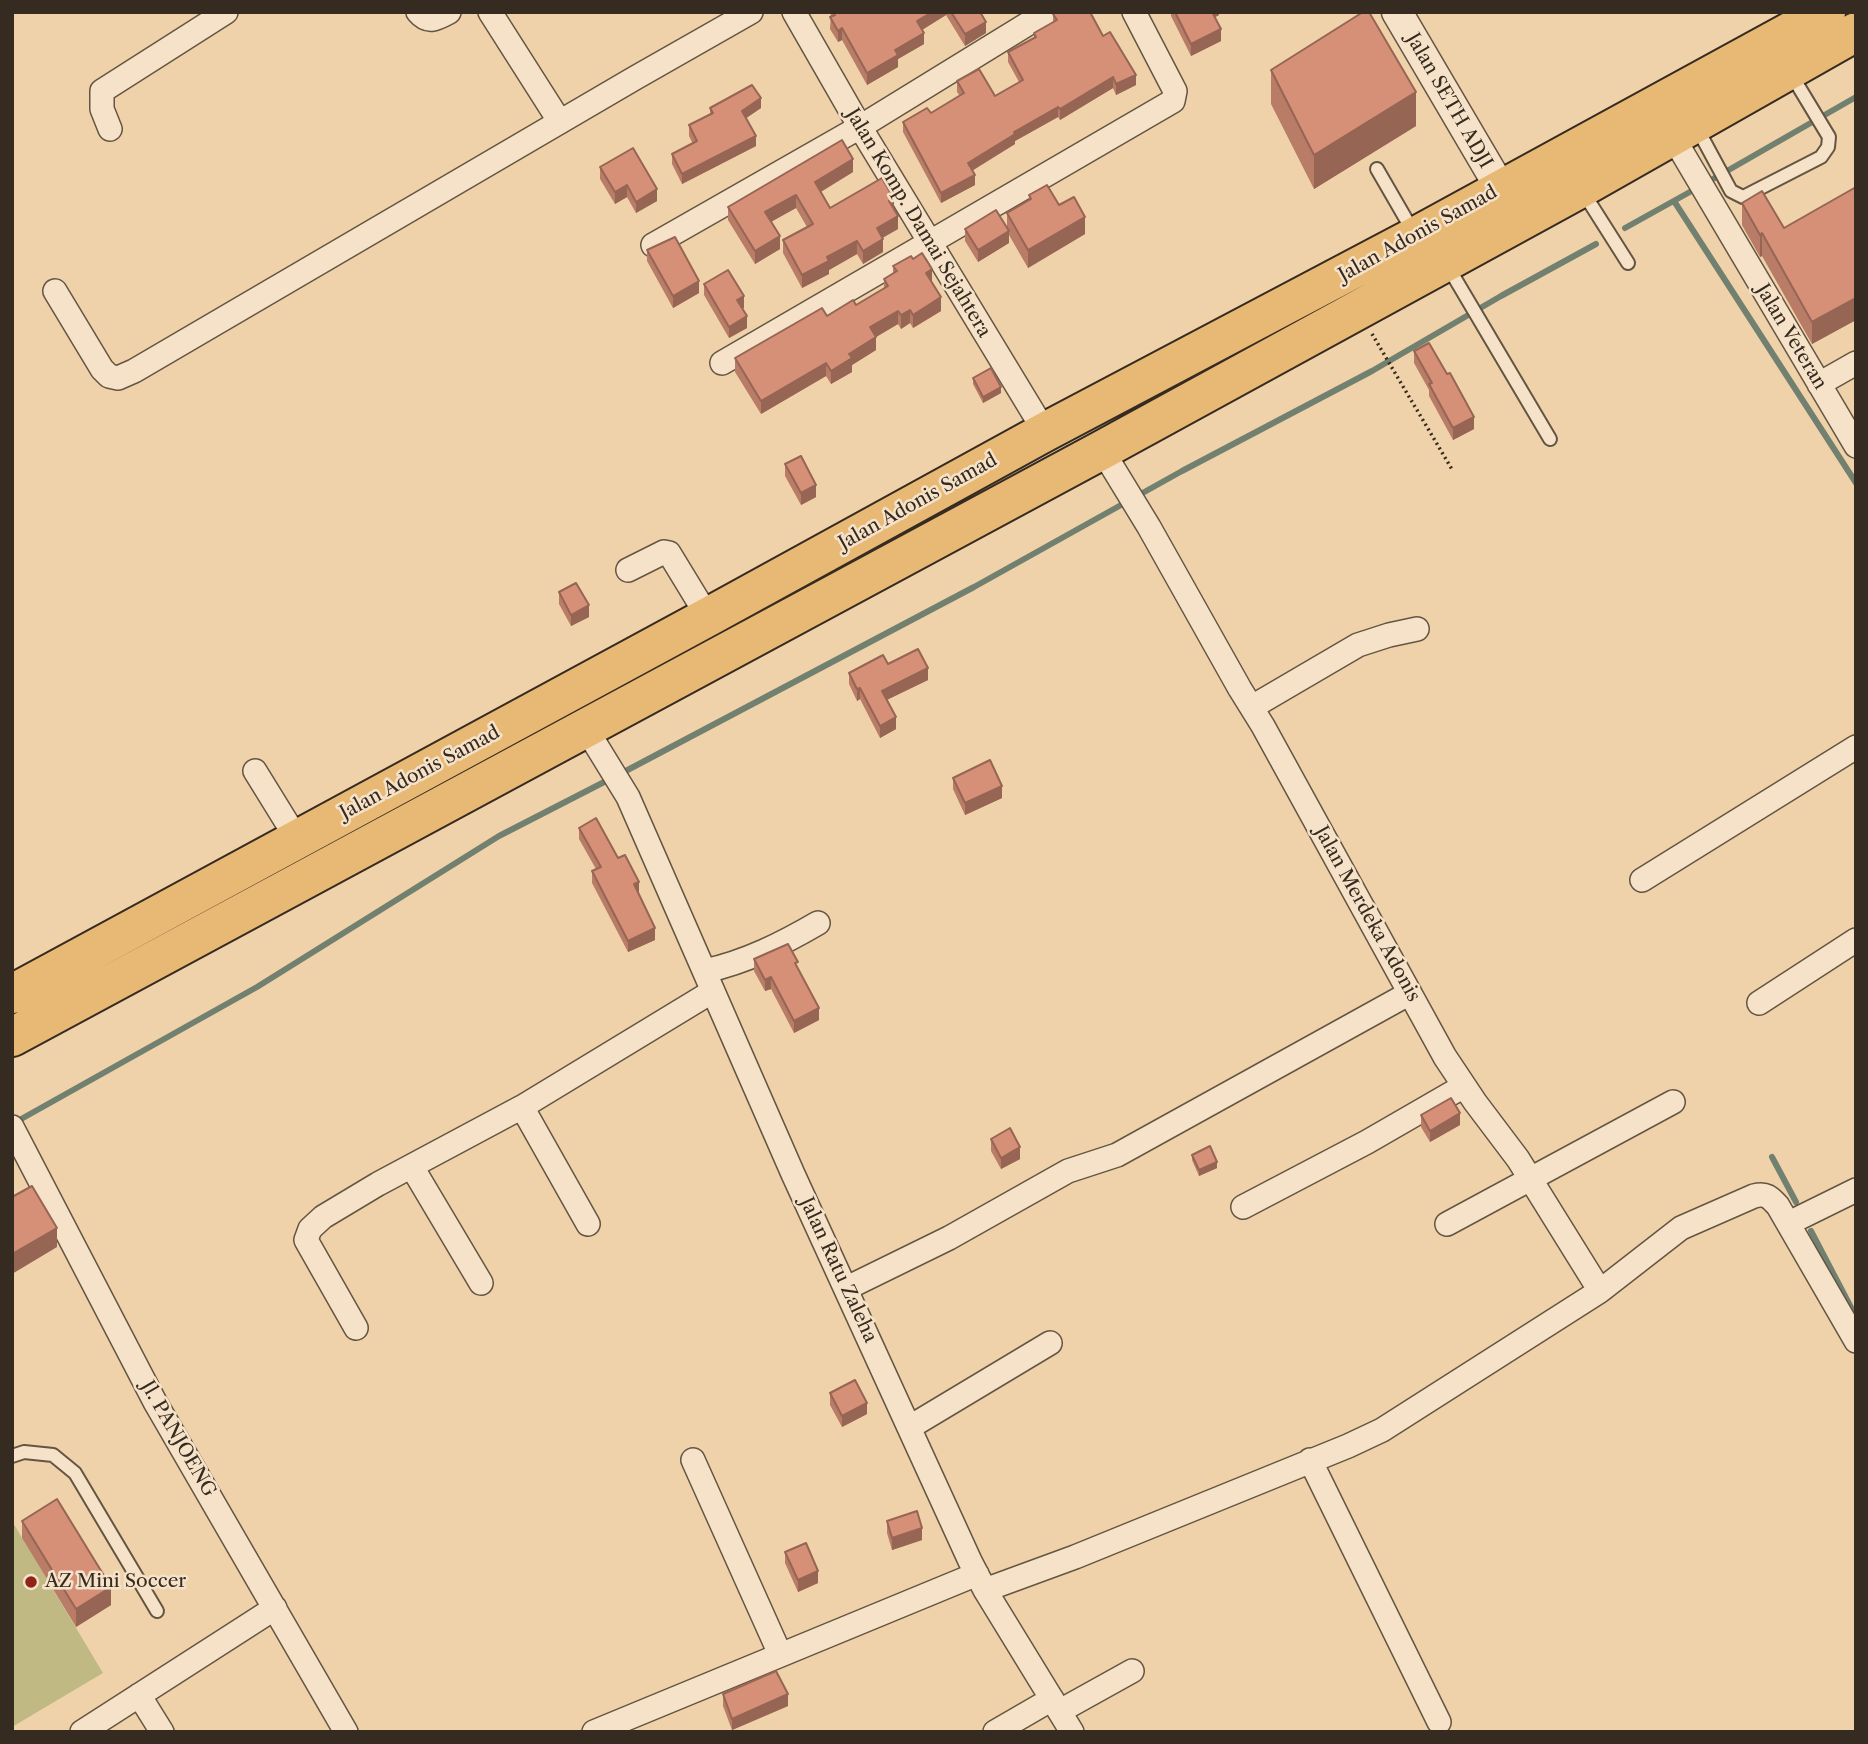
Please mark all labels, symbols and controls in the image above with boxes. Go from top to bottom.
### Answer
street label: Jalan SETH ADJI [1401,29,1497,173]
street label: Jalan Komp. Damai Sejahtera [841,104,995,342]
street label: Jalan Adonis Samad [1335,181,1501,287]
street label: Jalan Veteran [1751,280,1831,394]
street label: Jalan Adonis Samad [835,449,1001,555]
street label: Jalan Adonis Samad [336,721,504,825]
street label: Jalan Merdeka Adonis [1309,822,1425,1006]
street label: Jalan Ratu Zaleha [794,1194,882,1346]
street label: Jl. PANJOENG [136,1377,220,1501]
place label: AZ Mini Soccer [45,1571,186,1593]
marker: AZ Mini Soccer [23,1574,39,1590]

